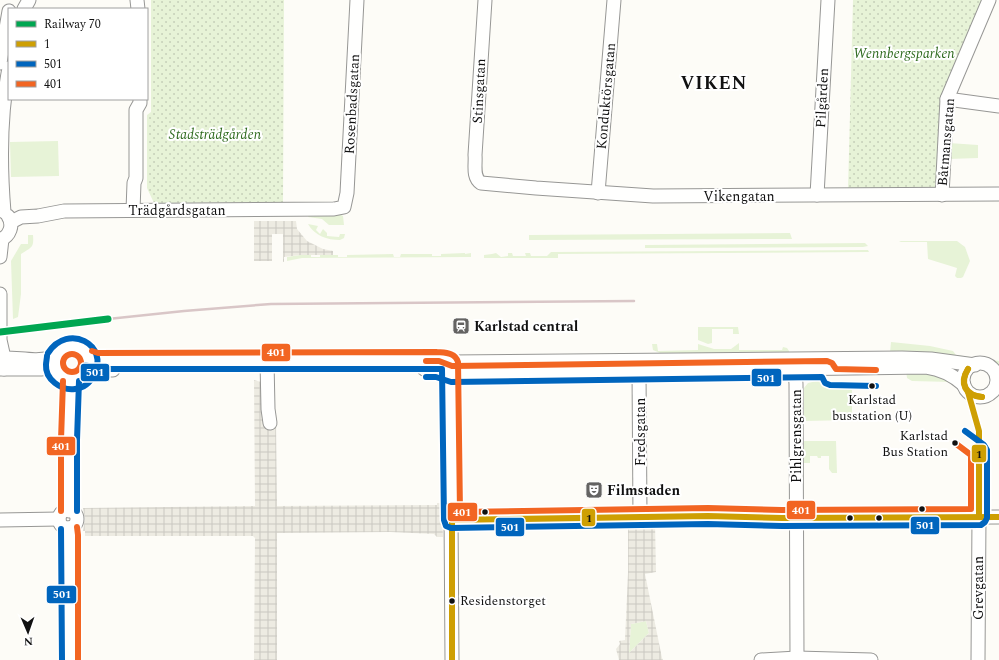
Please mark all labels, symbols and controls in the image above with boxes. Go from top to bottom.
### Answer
legend [8,8,148,100]
text: Railway 70 [44,15,101,34]
text: 1 [44,35,50,54]
street label: Konduktörsgatan [591,42,621,150]
park label: Wennbergsparken [853,43,955,64]
street label: Rosenbadsgatan [339,53,365,155]
text: 501 [44,55,62,74]
street label: Stinsgatan [467,58,491,124]
street label: Pilgården [810,67,834,129]
district label: VIKEN [680,70,748,97]
text: 401 [44,75,62,94]
street label: Båtmansgatan [932,97,960,187]
park label: Stadsträdgården [169,124,262,145]
street label: Vikengatan [703,186,775,207]
street label: Trädgårdsgatan [128,200,226,221]
station icon: Karlstad central [451,316,471,336]
place label: Karlstad central [474,316,579,337]
line badge: 401 [261,343,291,362]
text: 401 [267,344,285,361]
line badge: 501 [80,363,110,382]
text: 501 [86,364,104,381]
line badge: 501 [751,368,782,387]
text: 501 [757,370,775,387]
marker: Karlstad busstation (U) [867,381,877,391]
street label: Pihlgrensgatan [786,389,807,483]
place label: Karlstad busstation (U) [832,390,912,426]
street label: Fredsgatan [630,398,651,466]
place label: Karlstad Bus Station [882,426,948,462]
line badge: 401 [46,436,76,456]
text: 401 [52,438,70,455]
marker: Karlstad Bus Station [950,438,960,448]
line badge: 1 [971,444,987,463]
text: 1 [976,446,982,463]
theatre icon: Filmstaden [584,480,604,500]
place label: Filmstaden [607,480,680,501]
line badge: 401 [786,500,816,520]
line badge: 401 [447,502,478,522]
text: 401 [792,502,810,519]
text: 401 [453,504,471,521]
unlabelled marker [917,504,927,514]
unlabelled marker [480,507,490,517]
line badge: 1 [581,508,596,527]
text: 1 [586,510,592,527]
unlabelled marker [845,513,855,523]
unlabelled marker [874,513,884,523]
line badge: 501 [910,516,940,535]
line badge: 501 [495,517,525,537]
text: 501 [916,517,934,534]
text: 501 [501,519,519,536]
street label: Grevgatan [968,556,989,620]
line badge: 501 [46,585,77,604]
text: 501 [53,586,71,603]
place label: Residenstorget [460,591,546,611]
marker: Residenstorget [447,596,457,606]
north arrow [8,612,48,652]
text: N [24,633,33,650]

